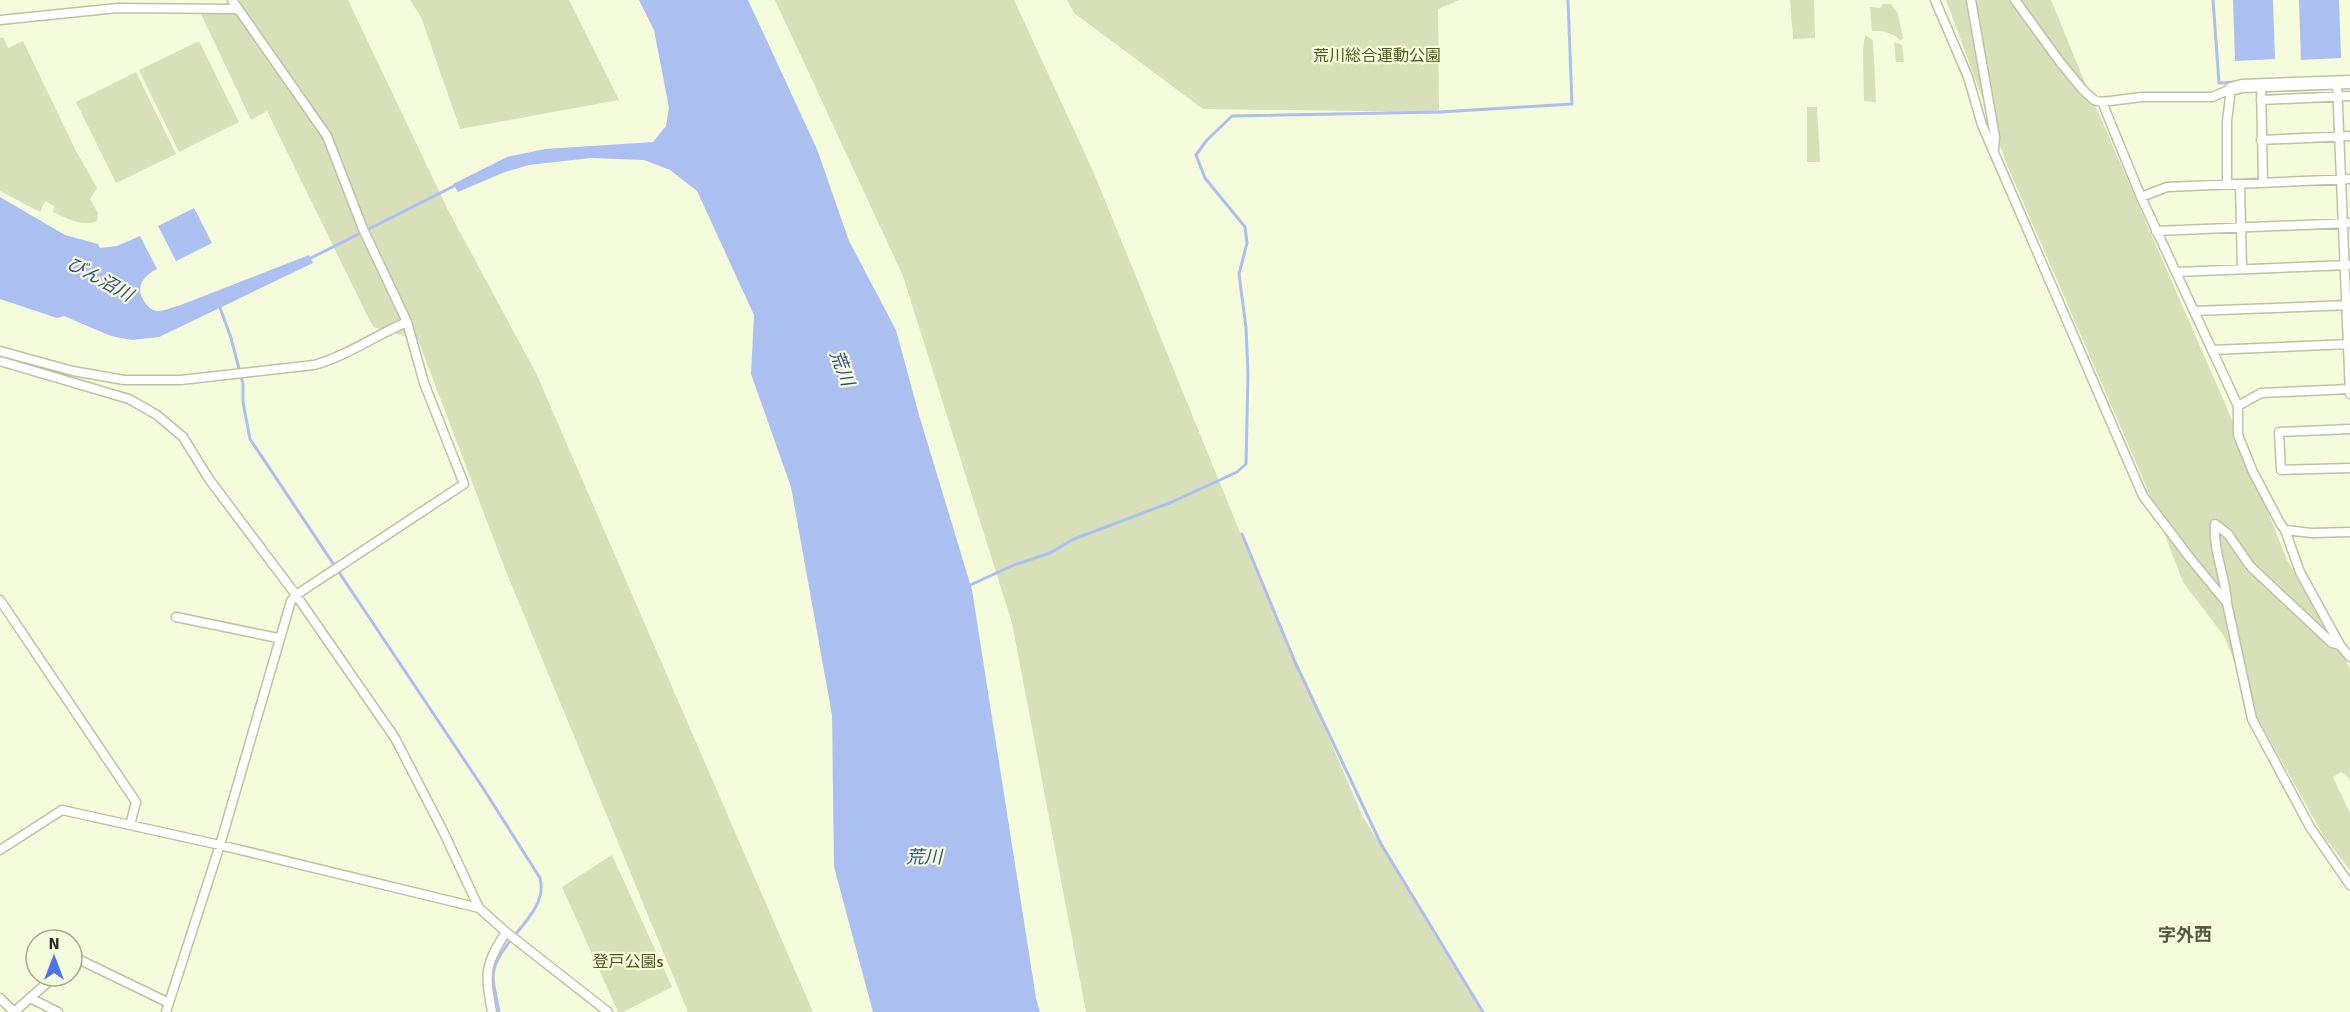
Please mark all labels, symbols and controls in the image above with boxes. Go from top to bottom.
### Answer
park label: 荒川総合運動公園 [1313,46,1441,66]
water label: びん沼川 [63,252,139,307]
water label: 荒川 [825,347,859,391]
water label: 荒川 [906,846,944,868]
district label: 字外西 [2158,924,2212,946]
north arrow [24,928,84,988]
text: N [48,934,60,954]
park label: 登戸公園s [592,952,664,972]

